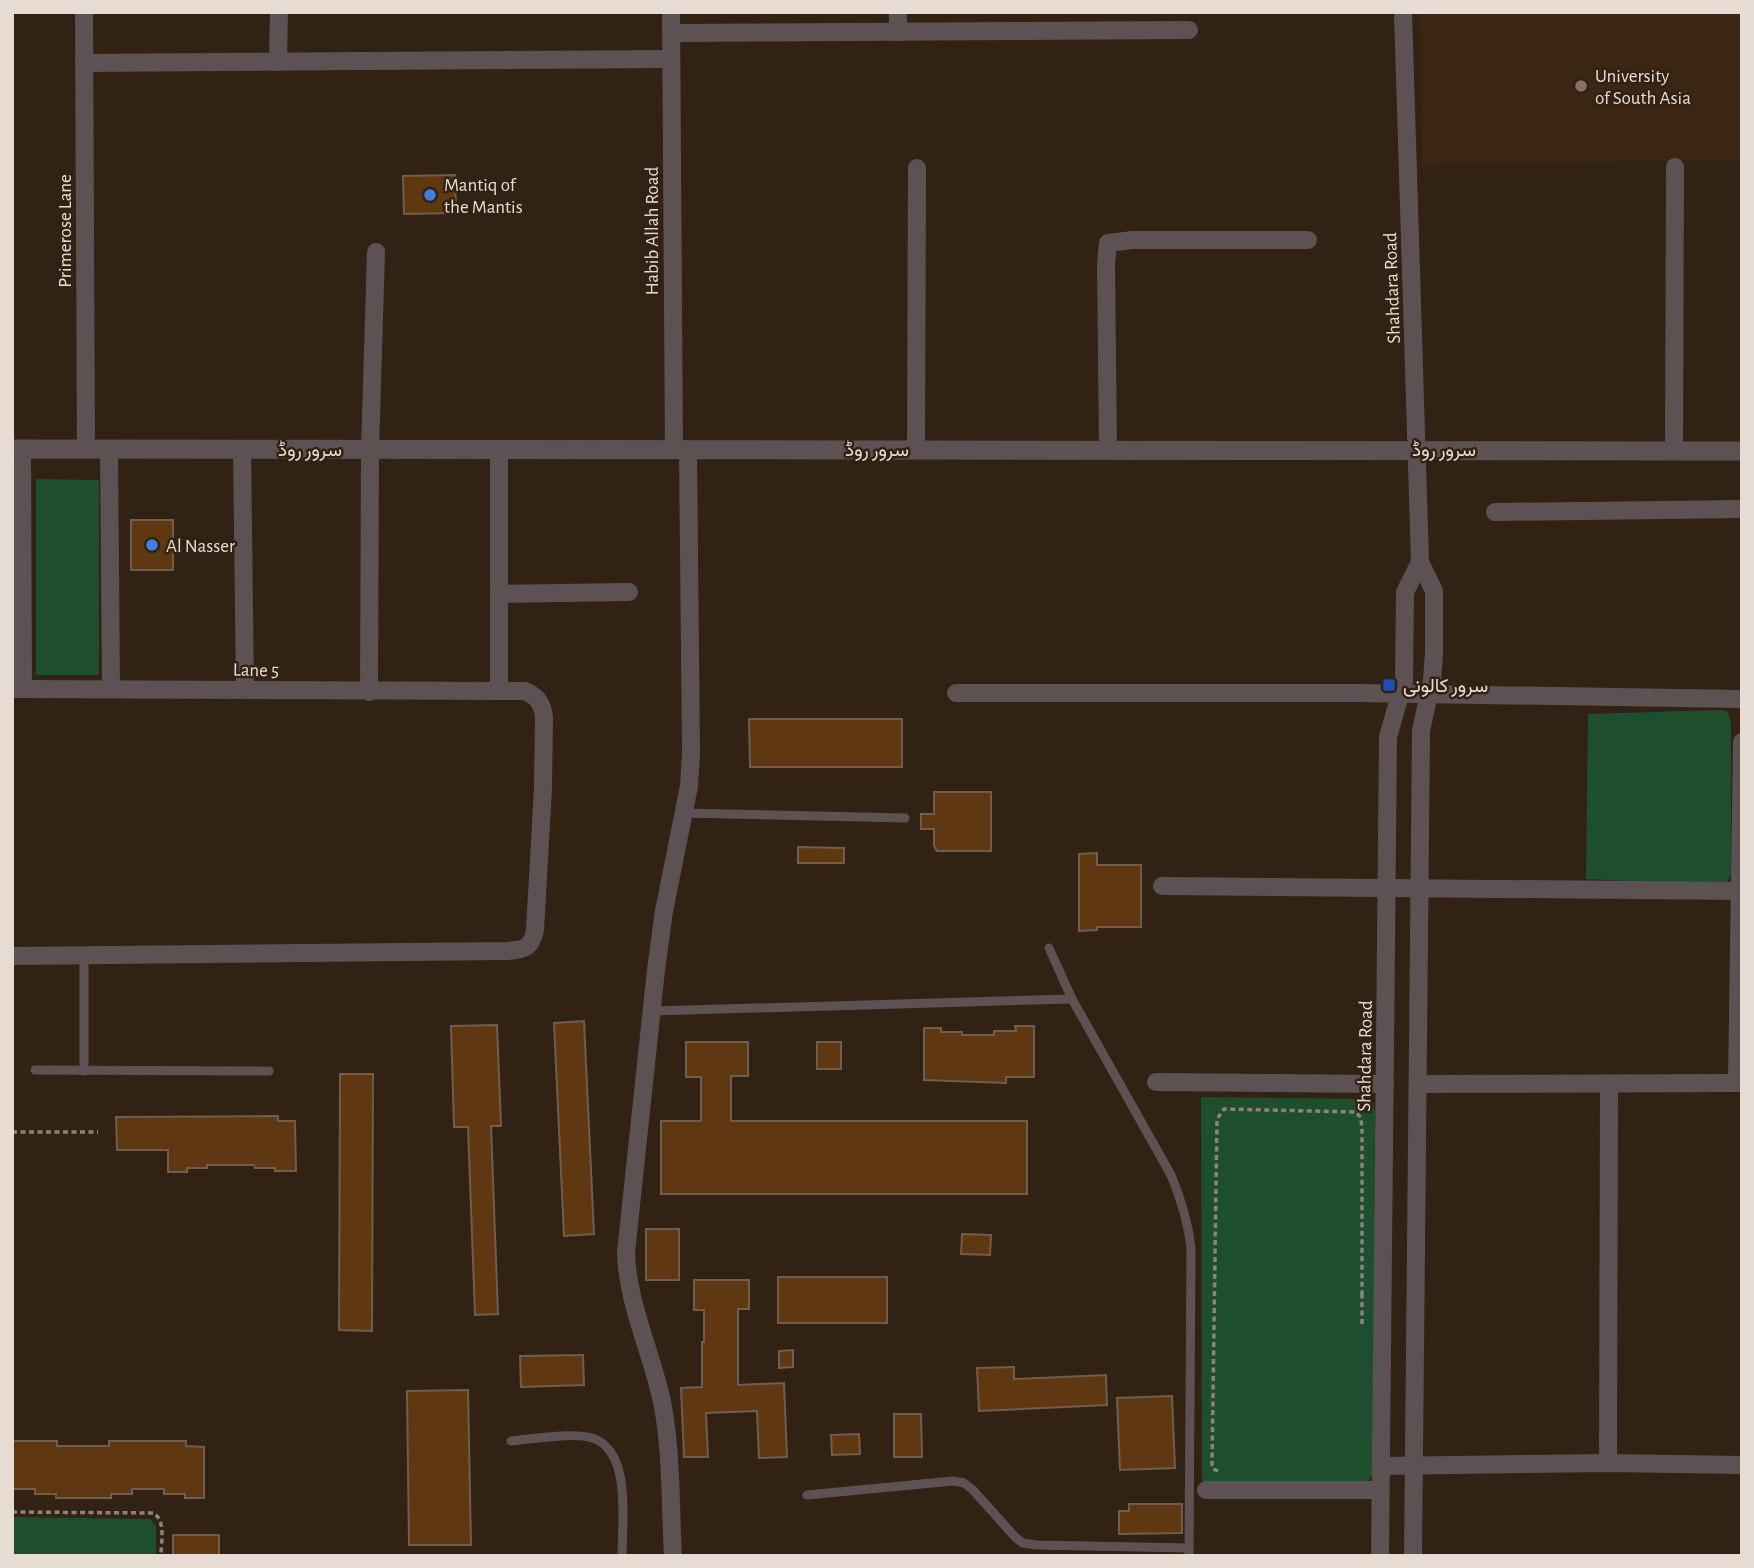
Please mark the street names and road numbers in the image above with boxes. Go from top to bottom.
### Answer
street label: Habib Allah Road [643,167,662,295]
street label: Primerose Lane [56,174,75,288]
street label: Shahdara Road [1381,232,1404,344]
street label: سرور روڈ [278,440,342,461]
street label: سرور روڈ [845,440,909,461]
street label: سرور روڈ [1412,440,1476,461]
street label: Lane 5 [233,661,279,680]
street label: Shahdara Road [1355,1000,1376,1112]

